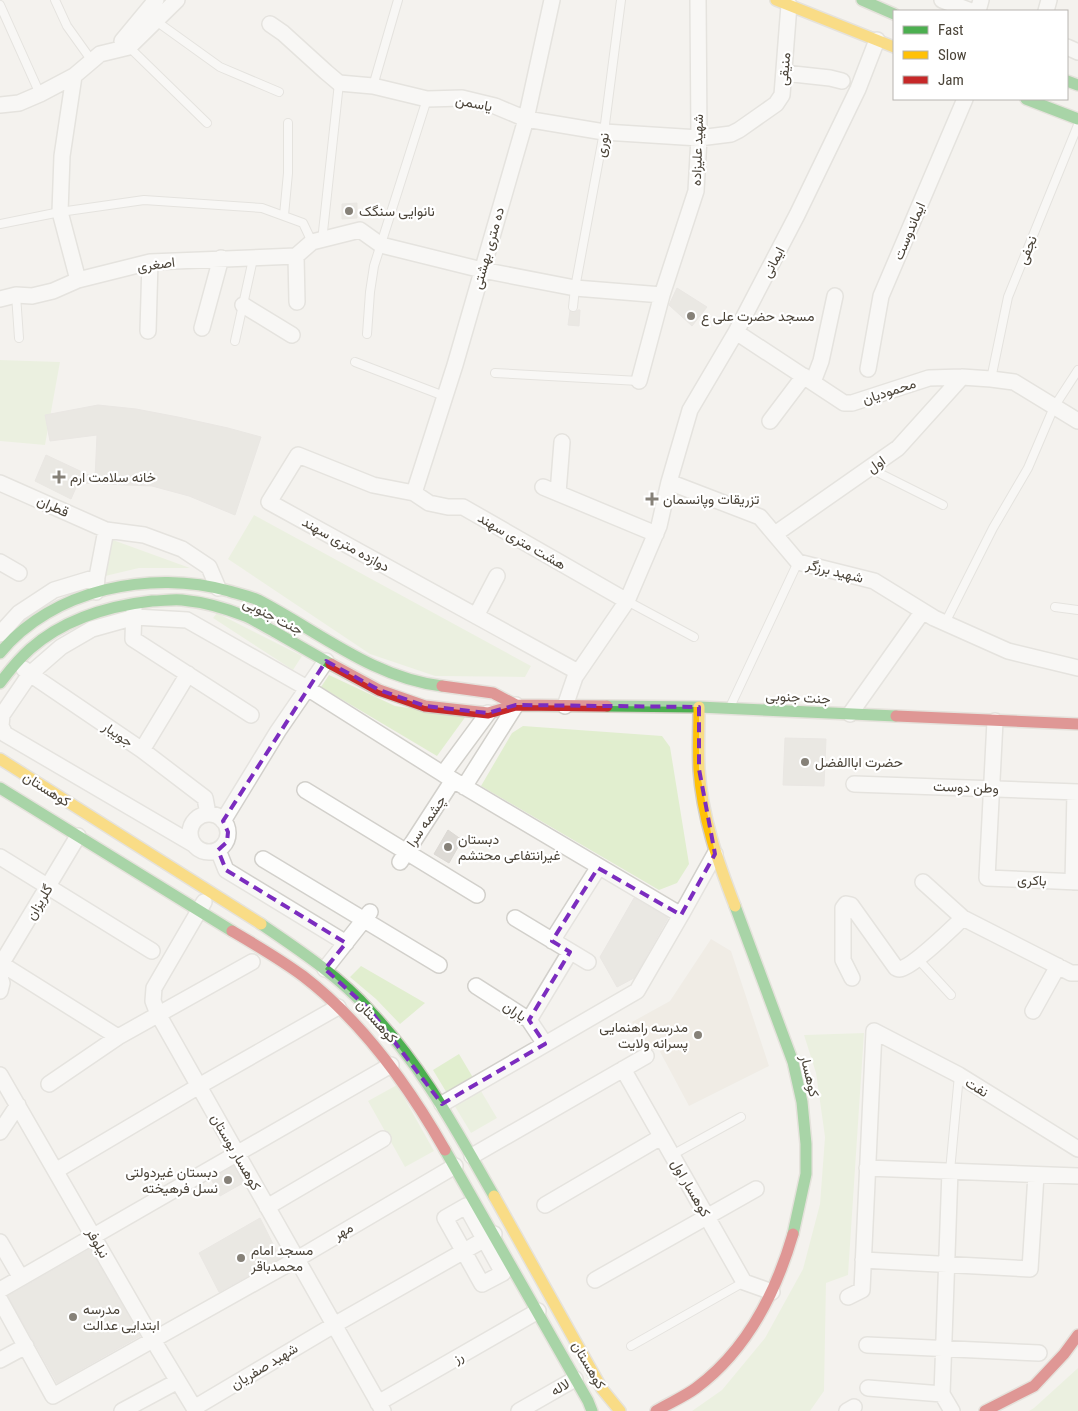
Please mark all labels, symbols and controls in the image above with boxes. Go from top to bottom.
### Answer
legend [893,10,1068,100]
text: Fast [938,21,963,39]
text: Slow [938,46,967,64]
street label: منیقی [775,52,794,86]
text: Jam [938,71,964,89]
street label: یاسمن [454,92,494,115]
street label: شهید علیزاده [688,114,707,186]
street label: نوری [592,131,613,159]
street label: ایماندوست [890,200,929,263]
place label: نانوایی سنگک [359,203,435,220]
marker: نانوایی سنگک [343,205,355,217]
street label: ده متری بهشتی [469,205,508,291]
street label: نجفی [1014,233,1041,267]
street label: ایمانی [758,244,789,281]
street label: اصغری [136,254,176,275]
place label: مسجد حضرت علی ع [701,308,814,327]
marker: مسجد حضرت علی ع [685,310,697,322]
street label: محمودیان [860,375,918,408]
street label: اول [864,452,889,477]
place label: خانه سلامت ارم [70,469,156,486]
marker: خانه سلامت ارم [52,470,66,484]
place label: تزریقات وپانسمان [663,491,760,509]
street label: قطران [34,492,71,521]
marker: تزریقات وپانسمان [645,492,659,506]
street label: هشت متری سهند [475,509,569,574]
street label: دوازده متری سهند [299,513,393,576]
street label: شهید برزگر [804,556,865,587]
street label: جنت جنوبی [240,594,306,639]
street label: جنت جنوبی [765,687,831,708]
street label: جویبار [98,718,136,751]
place label: حضرت اباالفضل [815,754,903,771]
marker: حضرت اباالفضل [799,756,811,768]
street label: کوهستان [20,768,74,811]
street label: وطن دوست [933,778,999,797]
street label: چشمه‌ سرا [403,792,451,851]
place label: دبستان غیرانتفاعی محتشم [458,831,561,864]
marker: دبستان غیرانتفاعی محتشم [442,841,454,853]
street label: باکری [1017,871,1047,890]
street label: گلریزان [22,882,57,923]
street label: کوهستان [353,996,401,1047]
street label: یاران [500,997,530,1025]
place label: مدرسه راهنمایی پسرانه ولایت [599,1019,688,1053]
marker: مدرسه راهنمایی پسرانه ولایت [692,1029,704,1041]
street label: کوهسار [796,1053,823,1099]
street label: نفت [963,1074,991,1100]
street label: کوهسار بوستان [207,1111,264,1194]
street label: کوهسار اول [666,1156,714,1221]
place label: دبستان غیردولتی نسل فرهیخته [125,1164,218,1197]
marker: دبستان غیردولتی نسل فرهیخته [222,1174,234,1186]
street label: مهر [330,1219,356,1244]
street label: نیلوفر [82,1224,113,1261]
place label: مسجد امام محمدباقر [250,1242,313,1275]
marker: مسجد امام محمدباقر [235,1252,247,1264]
place label: مدرسه ابتدایی عدالت [83,1301,160,1334]
marker: مدرسه ابتدایی عدالت [67,1311,79,1323]
street label: کوهستان [568,1338,609,1392]
street label: شهید صفریان [228,1340,301,1393]
street label: رز [449,1348,467,1368]
street label: لاله [548,1375,572,1399]

